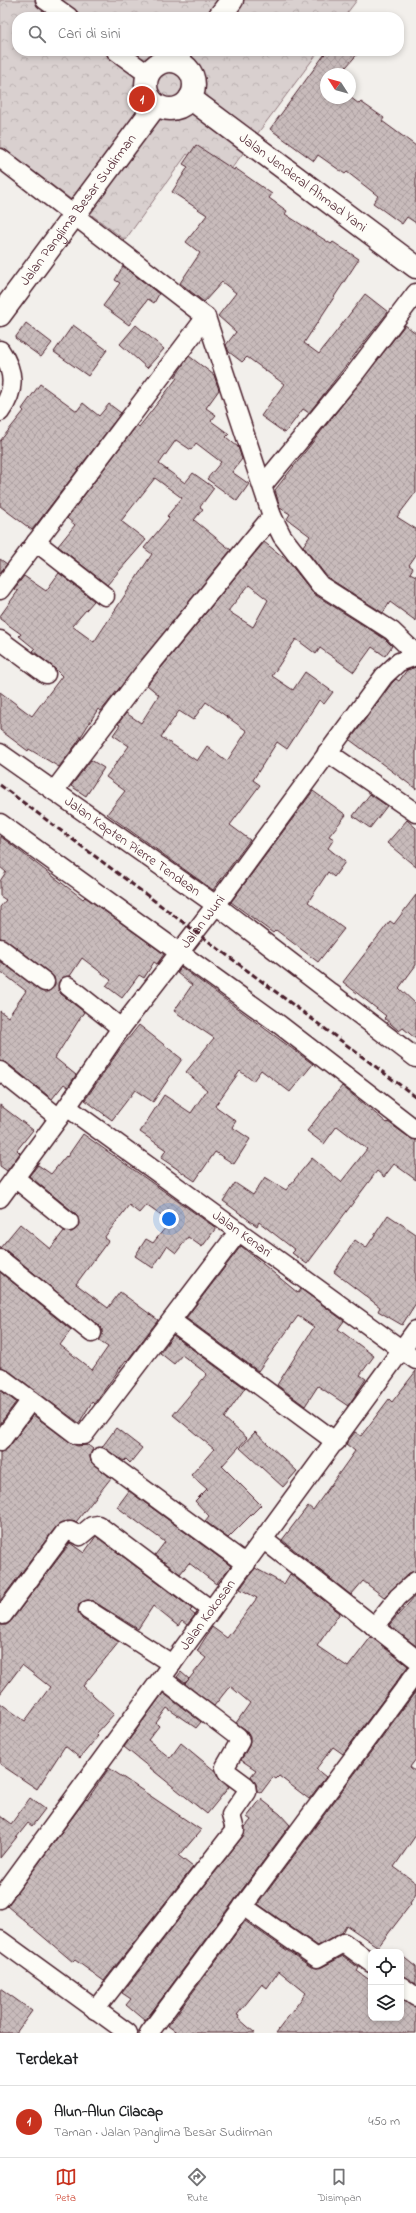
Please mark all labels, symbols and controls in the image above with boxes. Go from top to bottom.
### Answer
search box [12,12,404,56]
icon: search [26,23,48,45]
text: Cari di sini [58,23,121,45]
north arrow [320,68,356,104]
pin: 1 [129,84,155,114]
street label: Jalan Jenderal Ahmad Yani [234,128,371,237]
street label: Jalan Panglima Besar Sudirman [15,129,142,290]
street label: Jalan Kapten Pierre Tendean [60,791,205,902]
street label: Jalan Wuni [176,890,231,953]
street label: Jalan Kenari [208,1205,276,1263]
your location [159,1209,179,1229]
street label: Jalan Kokosan [175,1575,241,1655]
map controls [368,1949,404,2021]
button: locate [368,1949,404,1985]
button: layers [368,1985,404,2021]
text: Terdekat [16,2047,78,2072]
text: Alun-Alun Cilacap [54,2101,163,2123]
text: 1 [27,2112,31,2131]
text: 450 m [368,2112,400,2131]
text: Taman · Jalan Panglima Besar Sudirman [54,2123,272,2142]
tab: Peta [55,2166,77,2206]
tab: Rute [186,2166,208,2206]
tab: Disimpan [318,2166,361,2206]

